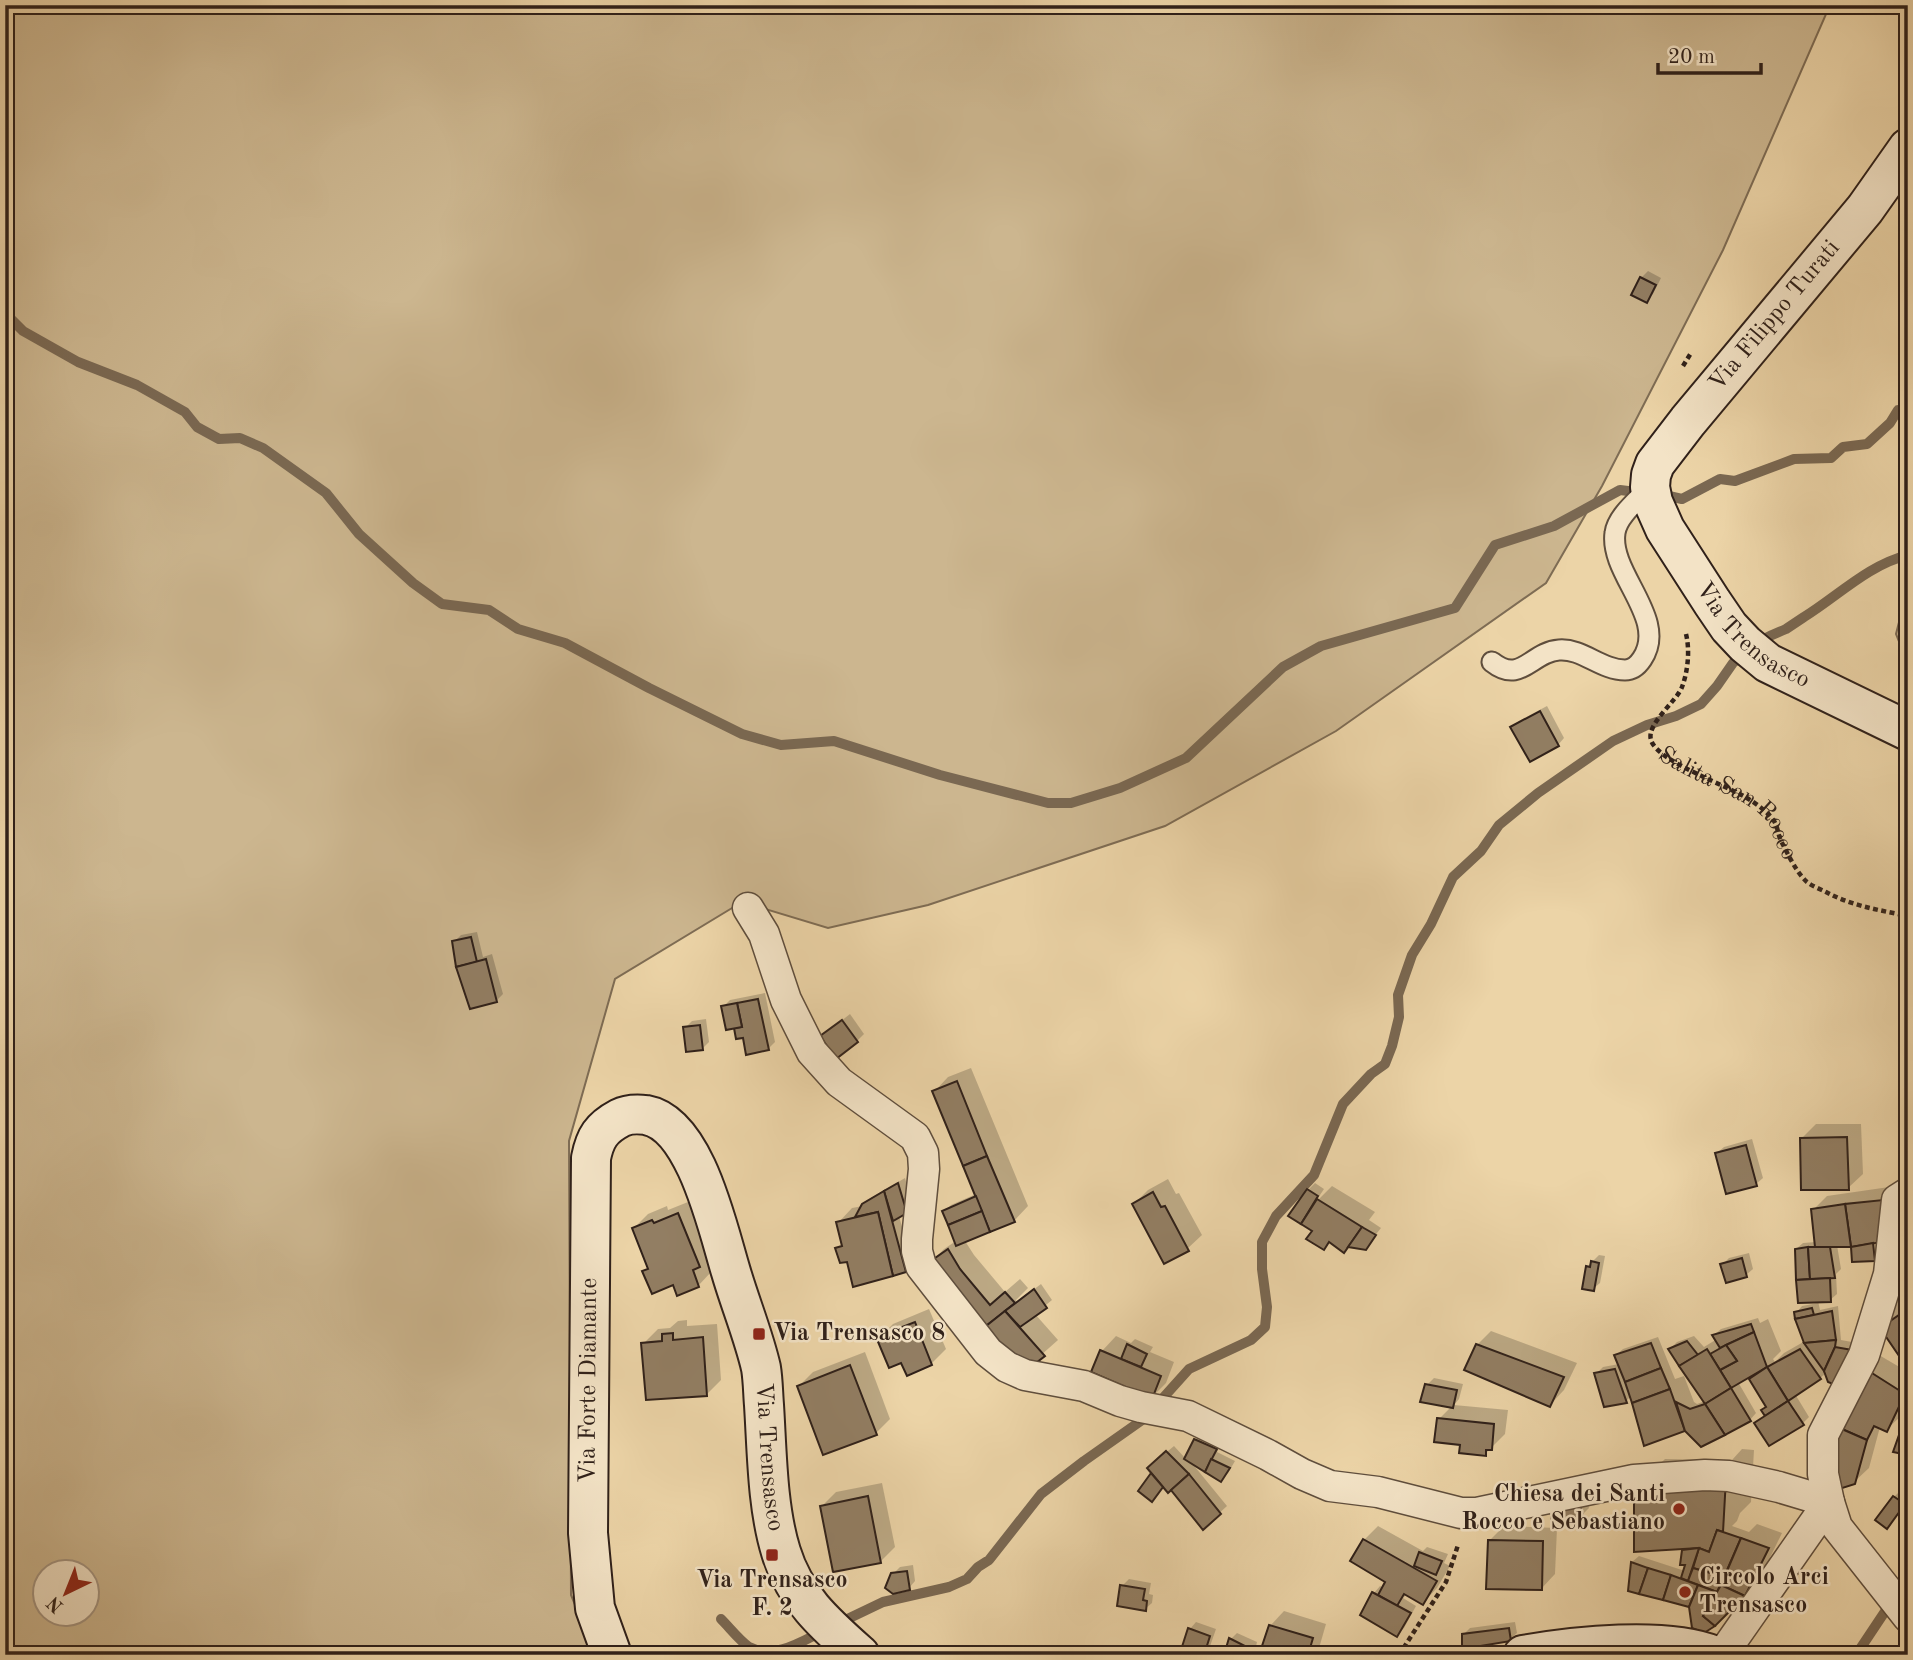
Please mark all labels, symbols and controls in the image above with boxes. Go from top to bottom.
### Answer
scale bar [1658,32,1761,76]
text: 20 m [1668,47,1715,68]
street label: Via Filippo Turati [1705,236,1845,396]
street label: Via Trensasco [1691,578,1813,693]
street label: Salita San Rocco [1653,743,1801,864]
street label: Via Forte Diamante [576,1278,602,1483]
place label: Via Trensasco 8 [773,1322,945,1346]
marker: Via Trensasco 8 [751,1326,767,1342]
street label: Via Trensasco [751,1382,787,1533]
place label: Chiesa dei Santi Rocco e Sebastiano [1461,1483,1665,1535]
marker: Chiesa dei Santi Rocco e Sebastiano [1671,1501,1687,1517]
marker: Via Trensasco F. 2 [764,1547,780,1563]
north arrow [32,1558,102,1628]
place label: Circolo Arci Trensasco [1699,1566,1829,1618]
place label: Via Trensasco F. 2 [696,1569,848,1621]
marker: Circolo Arci Trensasco [1677,1584,1693,1600]
text: N [44,1591,68,1616]

